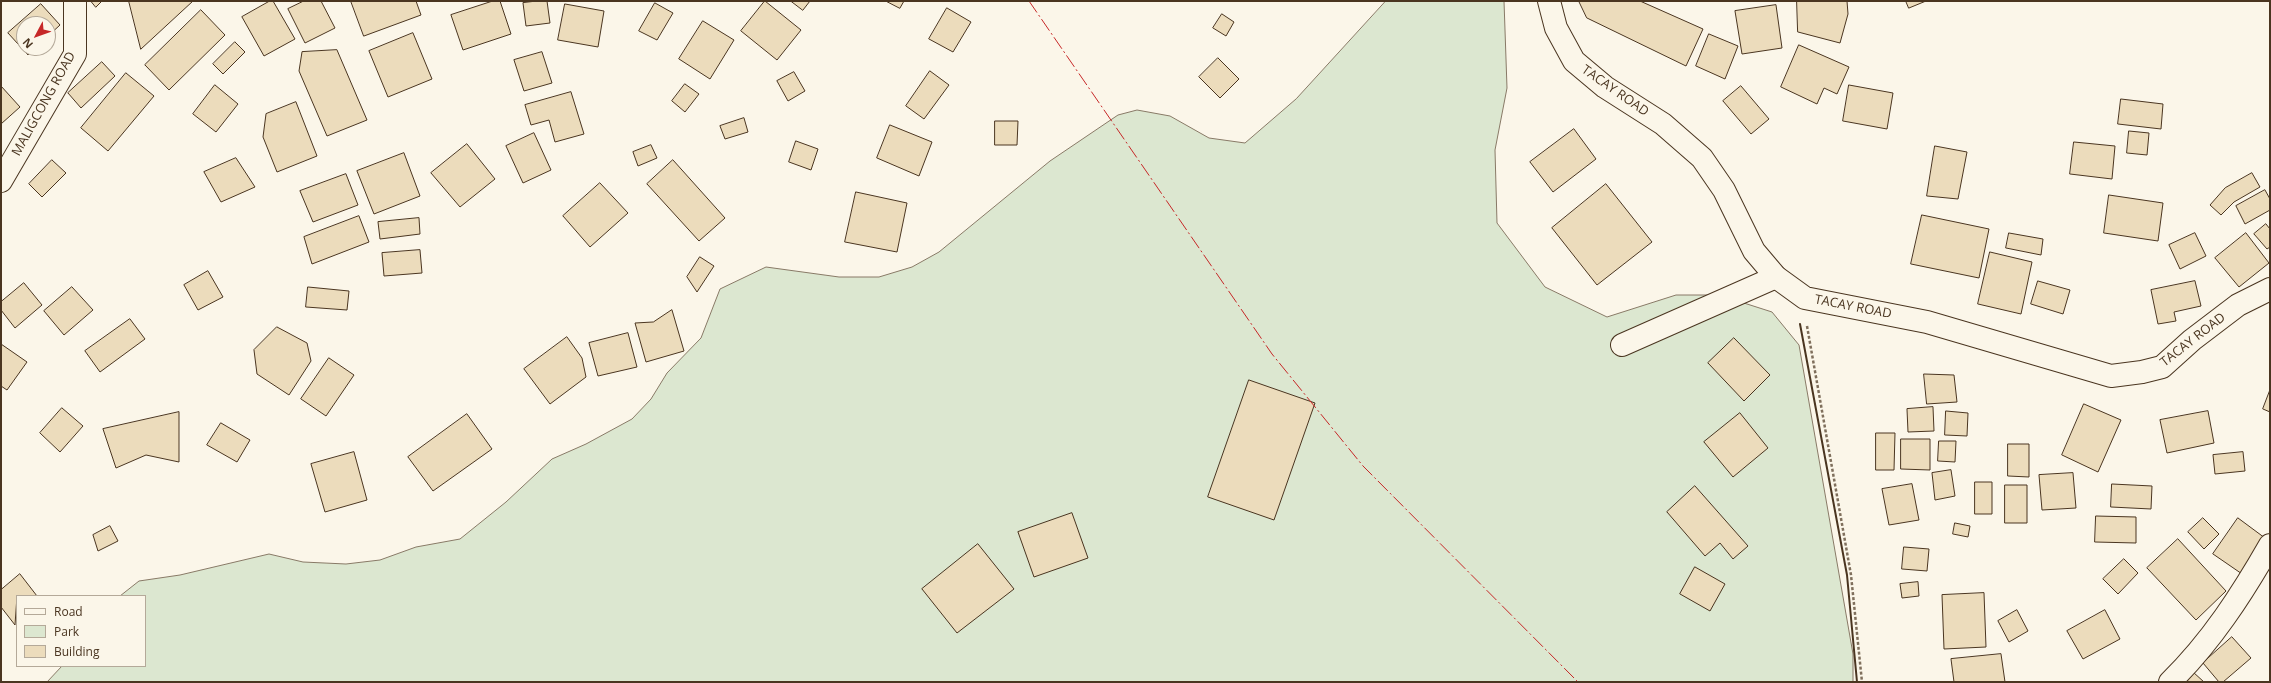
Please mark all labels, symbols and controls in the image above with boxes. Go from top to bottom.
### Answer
north arrow [16,16,56,56]
text: N [19,35,36,52]
street label: MALIGCONG ROAD [9,49,79,159]
street label: TACAY ROAD [1578,62,1652,120]
street label: TACAY ROAD [1813,292,1893,322]
street label: TACAY ROAD [2157,310,2229,370]
legend [16,595,146,667]
text: Road [54,603,83,620]
text: Park [54,623,79,640]
text: Building [54,643,99,660]

